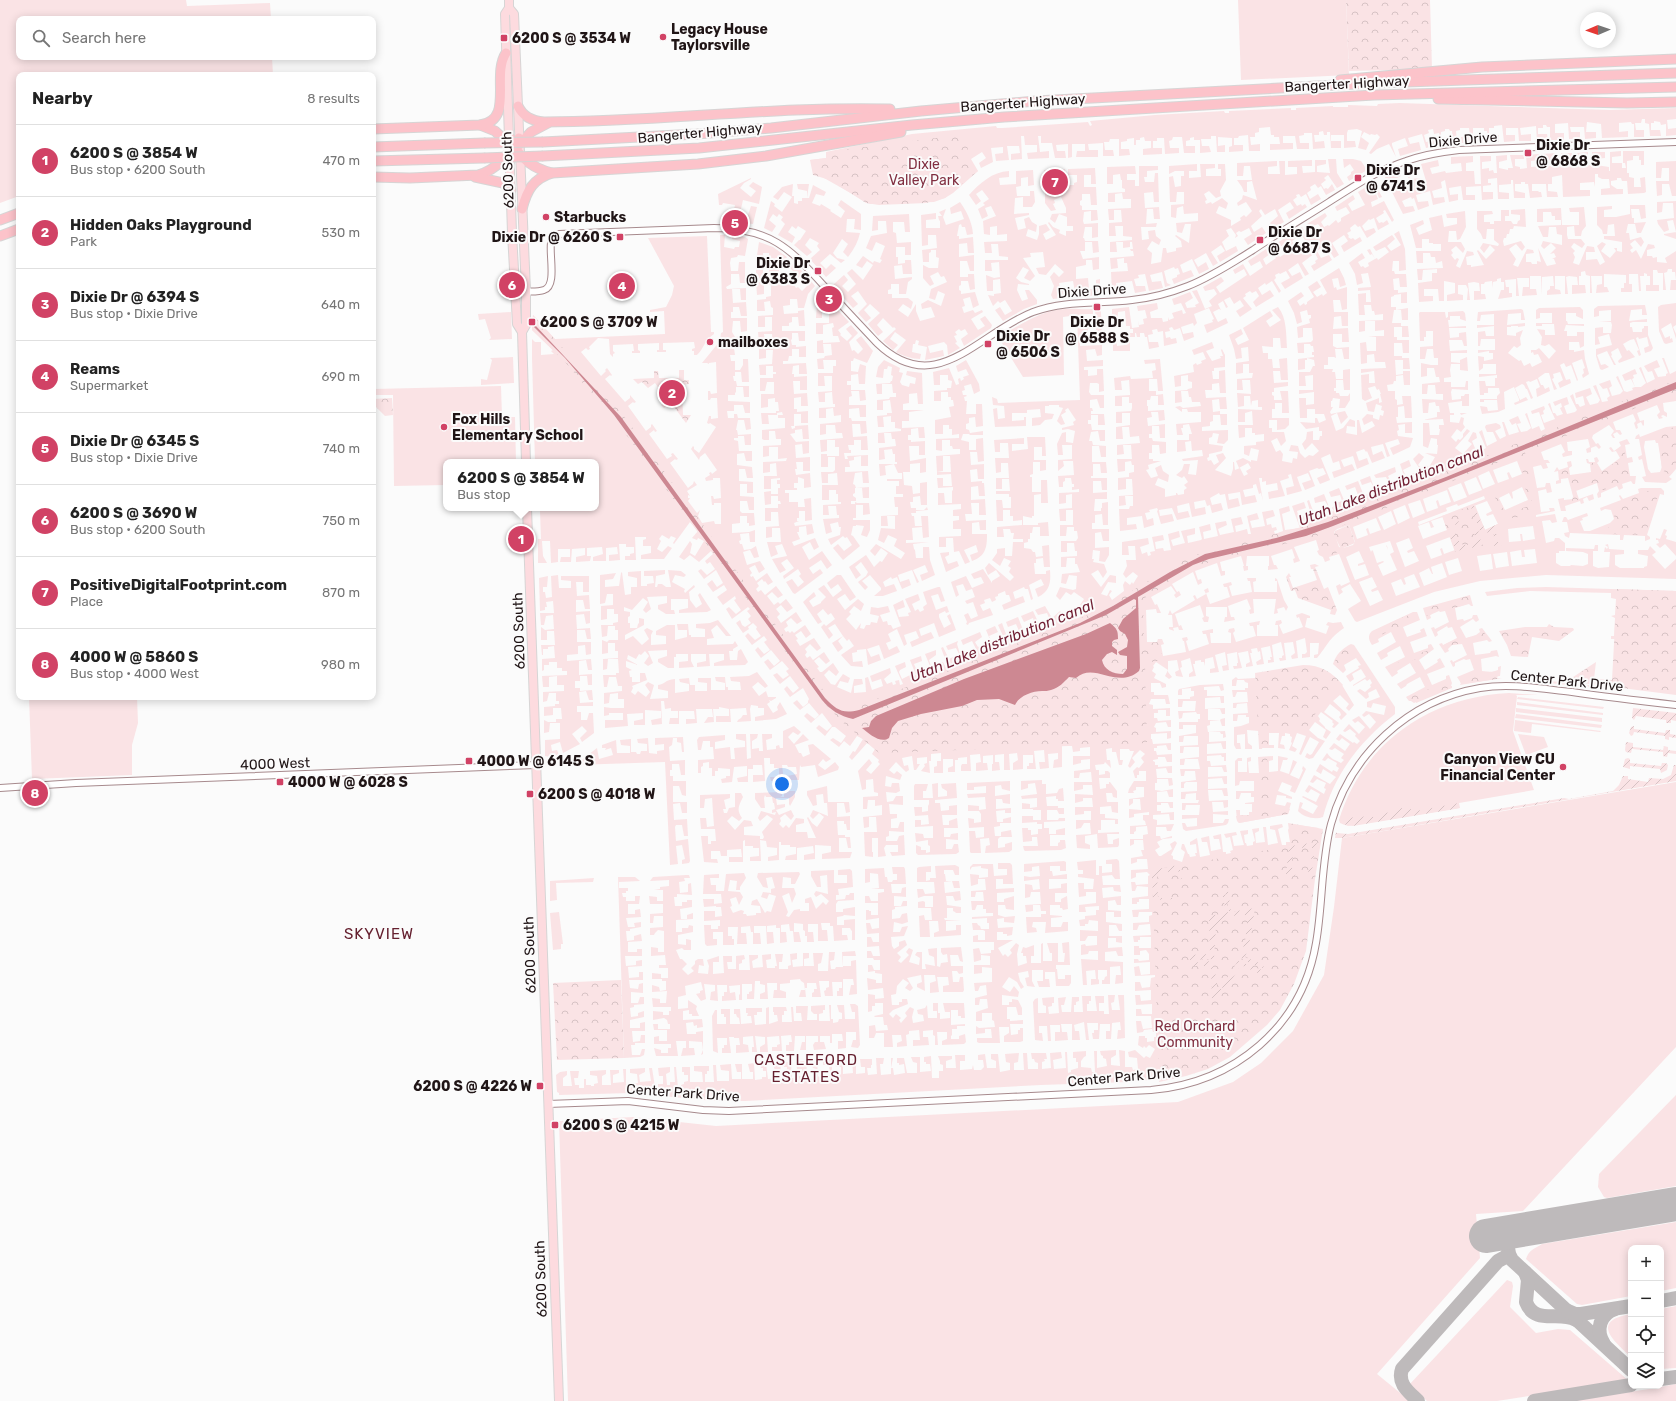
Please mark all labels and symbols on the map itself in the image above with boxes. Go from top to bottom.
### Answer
north arrow [1580,12,1616,48]
place label: Legacy House Taylorsville [671,21,768,54]
place label: 6200 S @ 3534 W [512,30,631,47]
marker: Legacy House Taylorsville [658,32,668,42]
marker: 6200 S @ 3534 W [499,33,509,43]
street label: Bangerter Highway [1284,72,1410,96]
street label: Bangerter Highway [960,90,1086,116]
street label: Bangerter Highway [637,119,763,147]
street label: Dixie Drive [1428,129,1498,151]
street label: 6200 South [498,131,518,209]
place label: Dixie Dr @ 6868 S [1536,137,1600,170]
marker: Dixie Dr @ 6868 S [1523,148,1533,158]
park label: Dixie Valley Park [889,156,960,189]
place label: Dixie Dr @ 6741 S [1366,162,1425,195]
pin: 7 [1042,167,1068,197]
marker: Dixie Dr @ 6741 S [1353,173,1363,183]
pin: 5 [722,208,748,238]
place label: Starbucks [554,209,627,226]
marker: Starbucks [541,212,551,222]
place label: Dixie Dr @ 6687 S [1268,224,1331,257]
place label: Dixie Dr @ 6260 S [491,229,612,246]
marker: Dixie Dr @ 6260 S [615,232,625,242]
marker: Dixie Dr @ 6687 S [1255,235,1265,245]
place label: Dixie Dr @ 6383 S [746,255,811,288]
marker: Dixie Dr @ 6383 S [813,266,823,276]
pin: 6 [499,270,525,300]
pin: 4 [609,271,635,301]
street label: Dixie Drive [1057,280,1127,302]
pin: 3 [816,284,842,314]
marker: Dixie Dr @ 6588 S [1092,302,1102,312]
place label: 6200 S @ 3709 W [540,314,658,331]
place label: Dixie Dr @ 6588 S [1065,314,1129,347]
marker: 6200 S @ 3709 W [527,317,537,327]
place label: Dixie Dr @ 6506 S [996,328,1060,361]
place label: mailboxes [718,334,788,351]
marker: mailboxes [705,337,715,347]
marker: Dixie Dr @ 6506 S [983,339,993,349]
pin: 2 [659,378,685,408]
place label: Fox Hills Elementary School [452,411,583,444]
marker: Fox Hills Elementary School [439,422,449,432]
water label: Utah Lake distribution canal [1296,442,1487,530]
pin: 1 [508,524,534,554]
street label: 6200 South [509,592,529,670]
water label: Utah Lake distribution canal [907,596,1097,686]
street label: Center Park Drive [1510,667,1624,695]
place label: Canyon View CU Financial Center [1440,751,1556,784]
place label: 4000 W @ 6145 S [477,753,594,770]
street label: 4000 West [240,754,311,774]
marker: 4000 W @ 6145 S [464,756,474,766]
marker: Canyon View CU Financial Center [1558,762,1568,772]
place label: 4000 W @ 6028 S [288,774,408,791]
your location [772,774,792,794]
marker: 4000 W @ 6028 S [275,777,285,787]
pin: 8 [22,778,48,808]
place label: 6200 S @ 4018 W [538,786,656,803]
marker: 6200 S @ 4018 W [525,789,535,799]
street label: 6200 South [520,916,540,994]
district label: SKYVIEW [344,925,414,943]
park label: Red Orchard Community [1155,1018,1235,1051]
district label: CASTLEFORD ESTATES [754,1051,858,1086]
street label: Center Park Drive [1067,1064,1181,1090]
place label: 6200 S @ 4226 W [413,1078,532,1095]
marker: 6200 S @ 4226 W [535,1081,545,1091]
street label: Center Park Drive [626,1081,740,1105]
place label: 6200 S @ 4215 W [563,1117,680,1134]
marker: 6200 S @ 4215 W [550,1120,560,1130]
street label: 6200 South [531,1240,551,1318]

